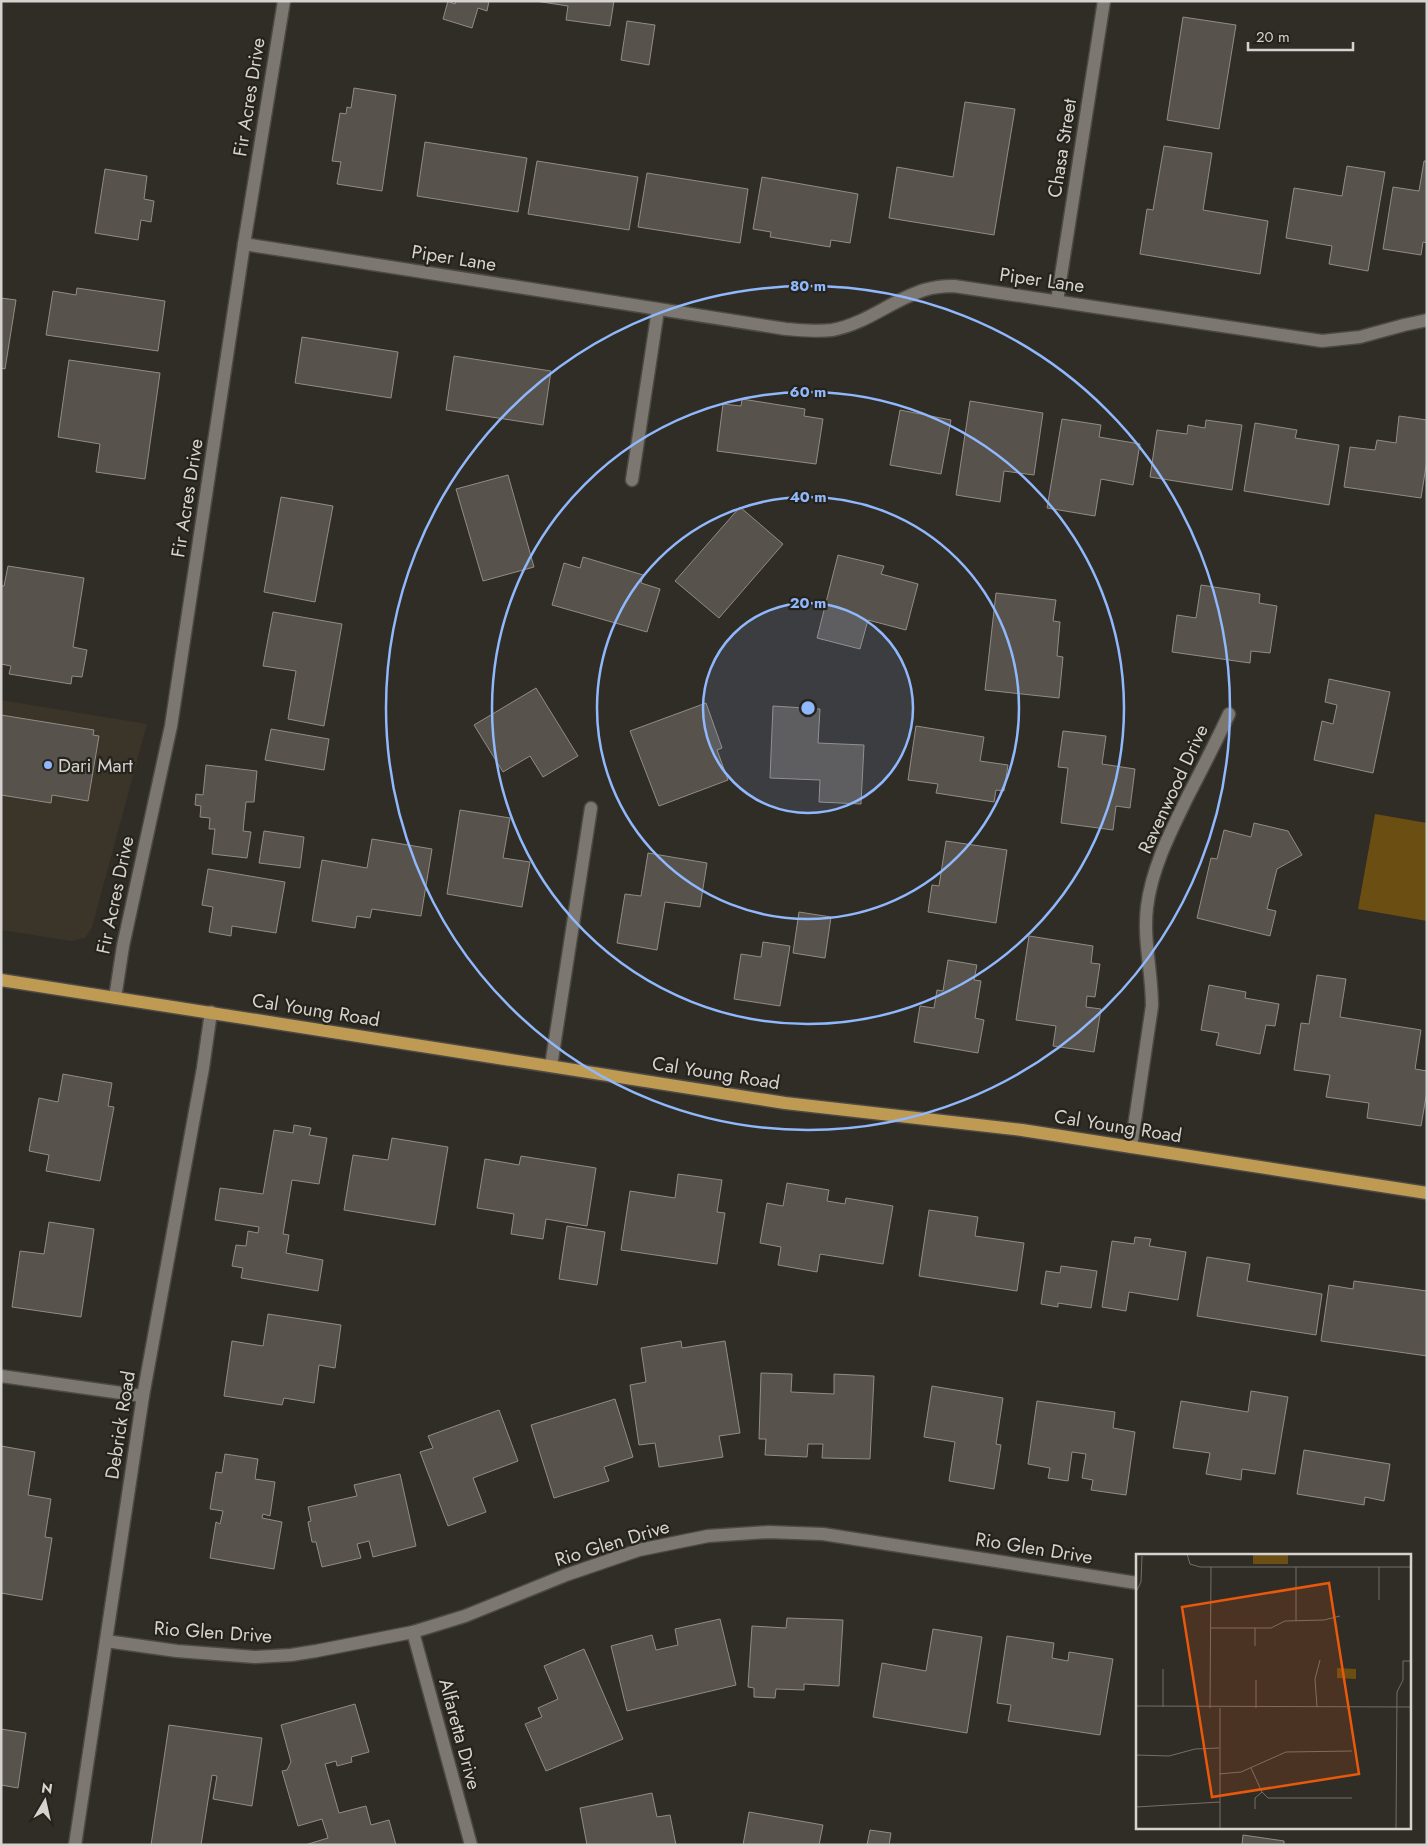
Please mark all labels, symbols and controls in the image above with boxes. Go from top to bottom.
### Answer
scale bar [1248,20,1353,52]
text: 20 m [1256,26,1290,48]
street label: Fir Acres Drive [226,35,272,158]
street label: Chasa Street [1041,96,1083,199]
street label: Piper Lane [410,238,499,278]
street label: Piper Lane [998,261,1086,299]
text: 80 m [790,275,826,297]
text: 60 m [790,381,826,403]
street label: Fir Acres Drive [164,436,210,559]
text: 40 m [789,486,827,508]
text: 20 m [790,592,826,614]
centre of rings [799,699,817,717]
street label: Ravenwood Drive [1131,720,1215,858]
place label: Dari Mart [58,752,133,779]
marker: Dari Mart [42,759,54,771]
street label: Fir Acres Drive [89,833,141,956]
street label: Cal Young Road [250,987,382,1033]
street label: Cal Young Road [650,1050,782,1096]
street label: Cal Young Road [1052,1103,1184,1149]
street label: Debrick Road [98,1369,142,1481]
street label: Rio Glen Drive [551,1513,673,1573]
street label: Rio Glen Drive [973,1525,1095,1571]
inset map [1136,1554,1410,1828]
street label: Rio Glen Drive [153,1614,273,1650]
street label: Alfaretta Drive [432,1676,488,1793]
north arrow [20,1776,70,1826]
text: N [40,1777,54,1799]

